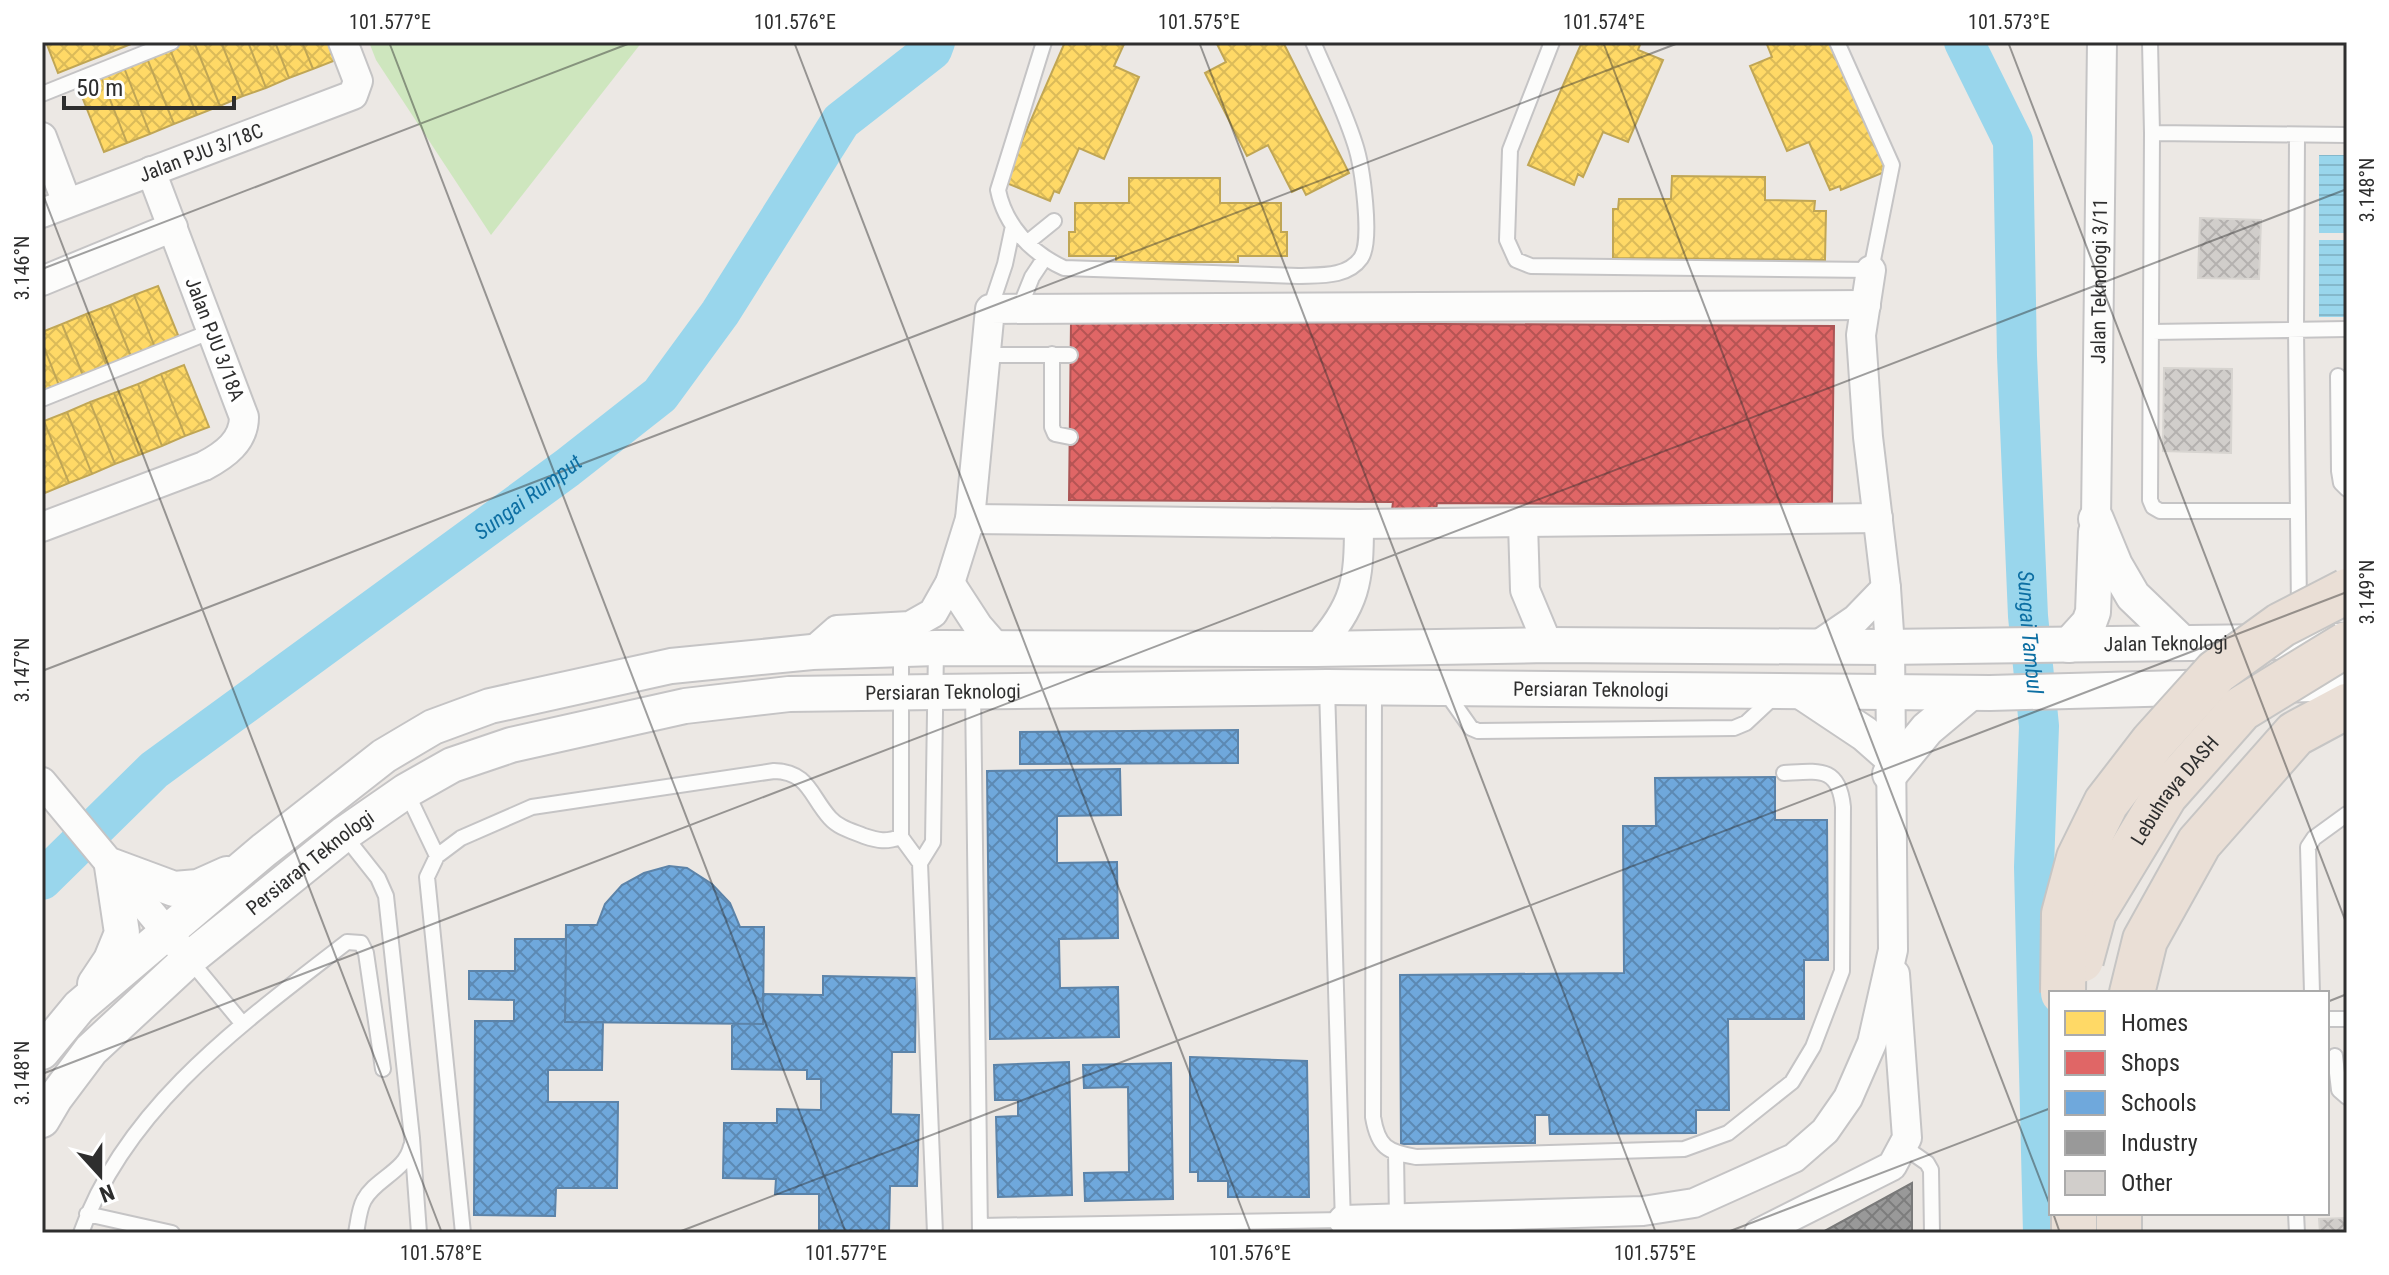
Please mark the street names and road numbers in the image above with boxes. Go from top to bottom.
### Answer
street label: Jalan PJU 3/18C [136,118,266,187]
street label: Jalan Teknologi 3/11 [2086,198,2112,364]
street label: Jalan PJU 3/18A [180,274,250,405]
street label: Jalan Teknologi [2104,631,2228,656]
street label: Persiaran Teknologi [1513,677,1669,702]
street label: Persiaran Teknologi [865,679,1021,705]
street label: Lebuhraya DASH [2126,731,2224,849]
street label: Persiaran Teknologi [241,805,378,920]

